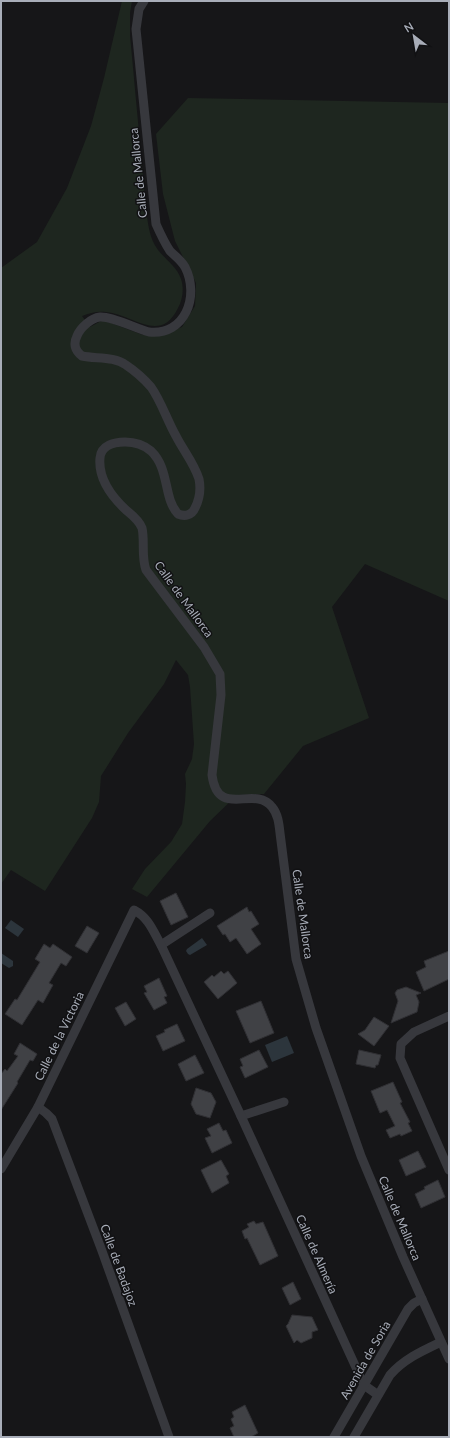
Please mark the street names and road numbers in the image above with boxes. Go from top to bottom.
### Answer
street label: Calle de Mallorca [126,127,150,219]
street label: Calle de Mallorca [151,558,217,640]
street label: Calle de Mallorca [289,868,317,960]
street label: Calle de la Victoria [31,989,87,1083]
street label: Calle de Mallorca [375,1173,425,1263]
street label: Calle de Almería [293,1212,341,1296]
street label: Calle de Badajoz [97,1222,141,1309]
street label: Avenida de Soria [337,1318,393,1402]

